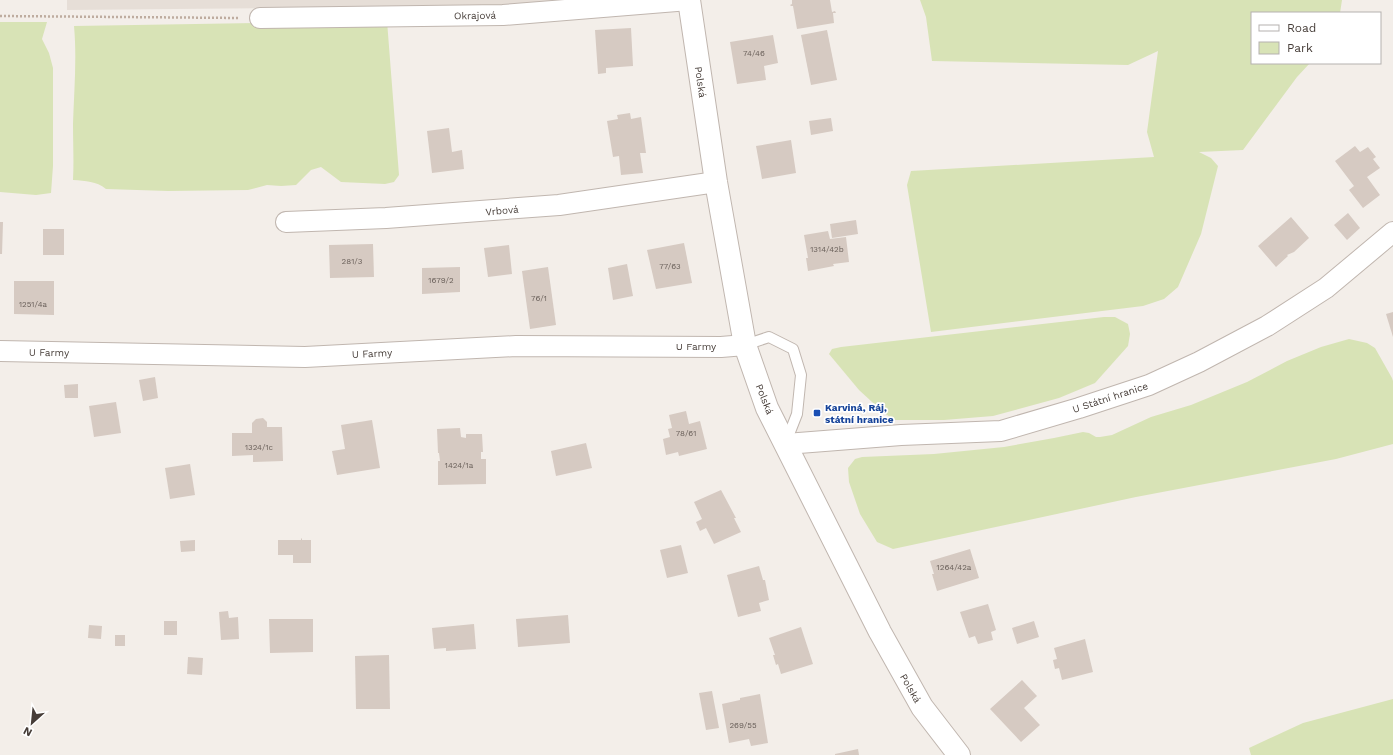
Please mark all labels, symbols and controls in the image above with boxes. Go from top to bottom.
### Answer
street label: Okrajová [454,10,496,21]
legend [1251,12,1381,64]
text: Road [1287,21,1316,35]
text: Park [1287,41,1313,55]
house number: 74/46 [743,49,765,58]
street label: Polská [693,66,708,99]
street label: Vrbová [485,204,519,217]
house number: 1314/42b [810,245,844,254]
house number: 281/3 [342,257,363,266]
house number: 77/63 [659,262,681,271]
house number: 1679/2 [428,276,454,285]
house number: 76/1 [531,294,547,303]
house number: 1251/4a [19,300,48,309]
street label: U Farmy [676,341,717,352]
street label: U Farmy [29,347,70,358]
street label: U Farmy [352,347,393,360]
street label: U Státní hranice [1071,380,1150,415]
street label: Polská [754,382,776,416]
place label: Karviná, Ráj, státní hranice [825,402,894,425]
marker: Karviná, Ráj, státní hranice [812,408,822,418]
house number: 78/61 [676,429,696,438]
house number: 1324/1c [245,443,274,452]
house number: 1424/1a [445,461,474,470]
house number: 1264/42a [937,563,972,572]
street label: Polská [898,672,923,705]
north arrow [12,703,52,743]
house number: 269/55 [729,721,757,730]
text: N [21,724,34,739]

